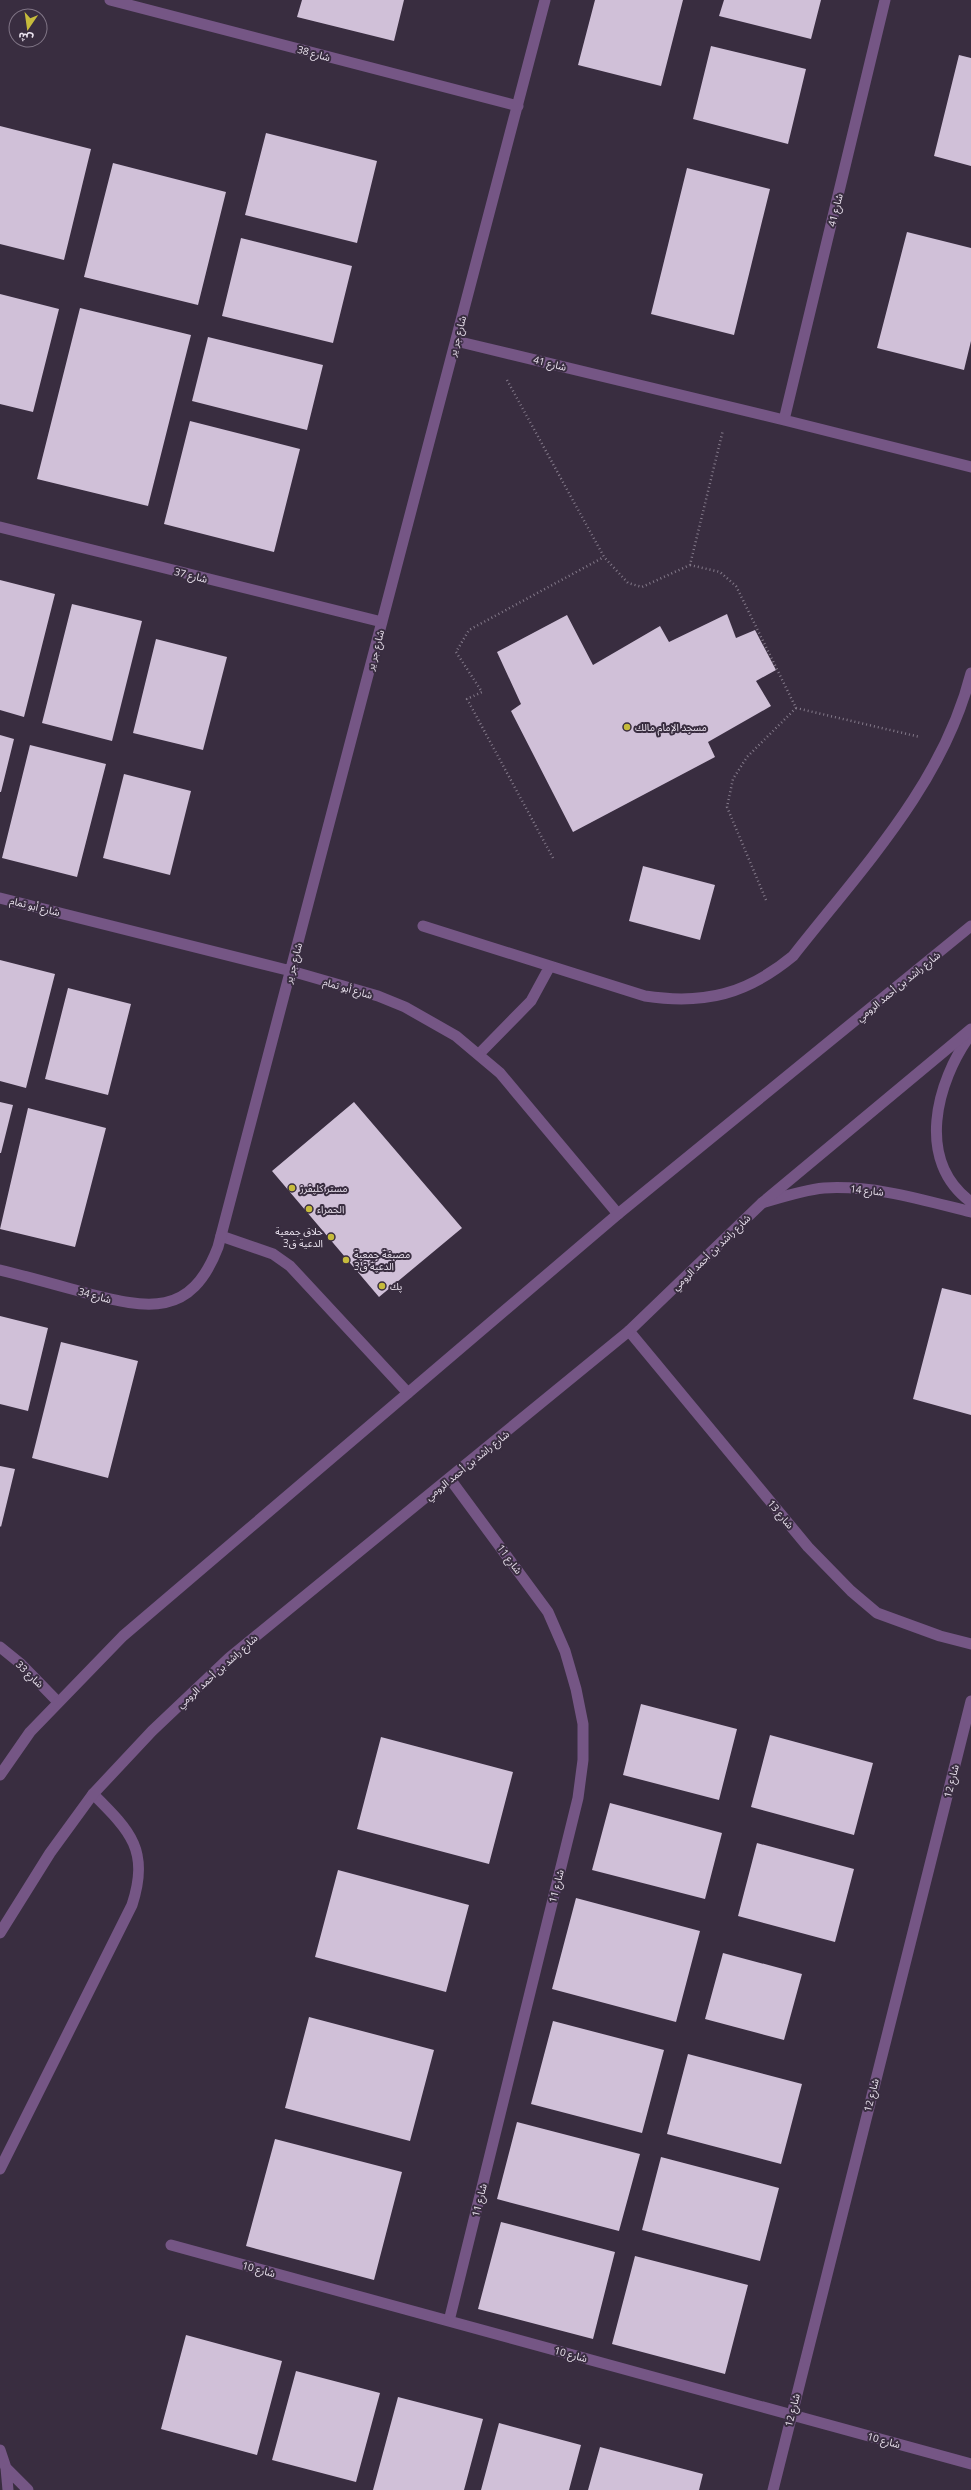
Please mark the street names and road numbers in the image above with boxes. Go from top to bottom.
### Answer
street label: شارع 38 [296,42,332,65]
street label: شارع 41 [824,192,847,228]
street label: شارع جر ير [445,314,470,359]
street label: شارع 41 [532,352,568,375]
street label: شارع 37 [173,564,209,587]
street label: شارع جر ير [363,628,388,673]
street label: شارع أبو تمام [8,893,62,921]
street label: شارع جر ير [281,941,306,986]
street label: شارع راشد بن أحمد الرومي [853,948,944,1025]
street label: شارع أبو تمام [321,974,375,1004]
street label: شارع 14 [849,1181,885,1200]
street label: شارع راشد بن أحمد الرومي [669,1211,754,1294]
street label: شارع 34 [77,1284,113,1307]
street label: شارع راشد بن أحمد الرومي [422,1427,513,1504]
street label: شارع 13 [764,1497,797,1532]
street label: شارع 11 [494,1541,526,1577]
street label: شارع راشد بن أحمد الرومي [174,1631,261,1712]
street label: شارع 33 [12,1657,47,1692]
street label: شارع 12 [940,1763,963,1799]
street label: شارع 11 [545,1868,568,1904]
street label: شارع 12 [860,2077,883,2113]
street label: شارع 11 [468,2182,491,2218]
street label: شارع 10 [241,2258,277,2281]
street label: شارع 10 [553,2343,589,2366]
street label: شارع 12 [781,2392,804,2428]
street label: شارع 10 [866,2429,902,2452]

